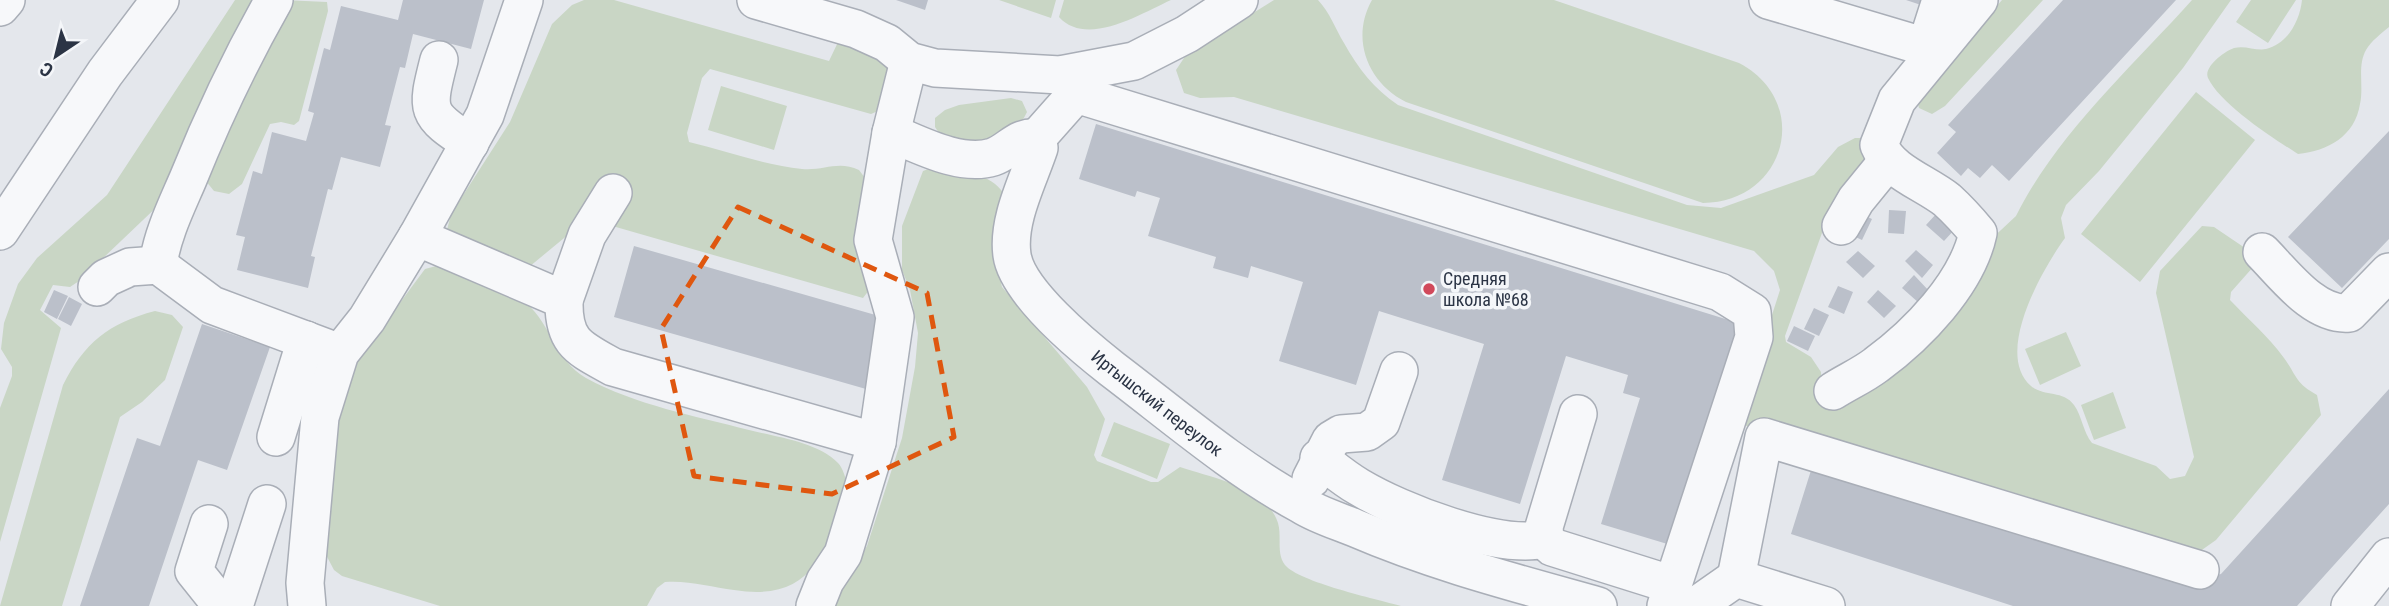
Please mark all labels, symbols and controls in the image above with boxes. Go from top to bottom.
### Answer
north arrow [21,21,91,91]
text: С [35,57,58,82]
place label: Средняя школа №68 [1443,268,1529,310]
marker: Средняя школа №68 [1421,281,1437,297]
street label: Иртышский переулок [1087,346,1227,461]

